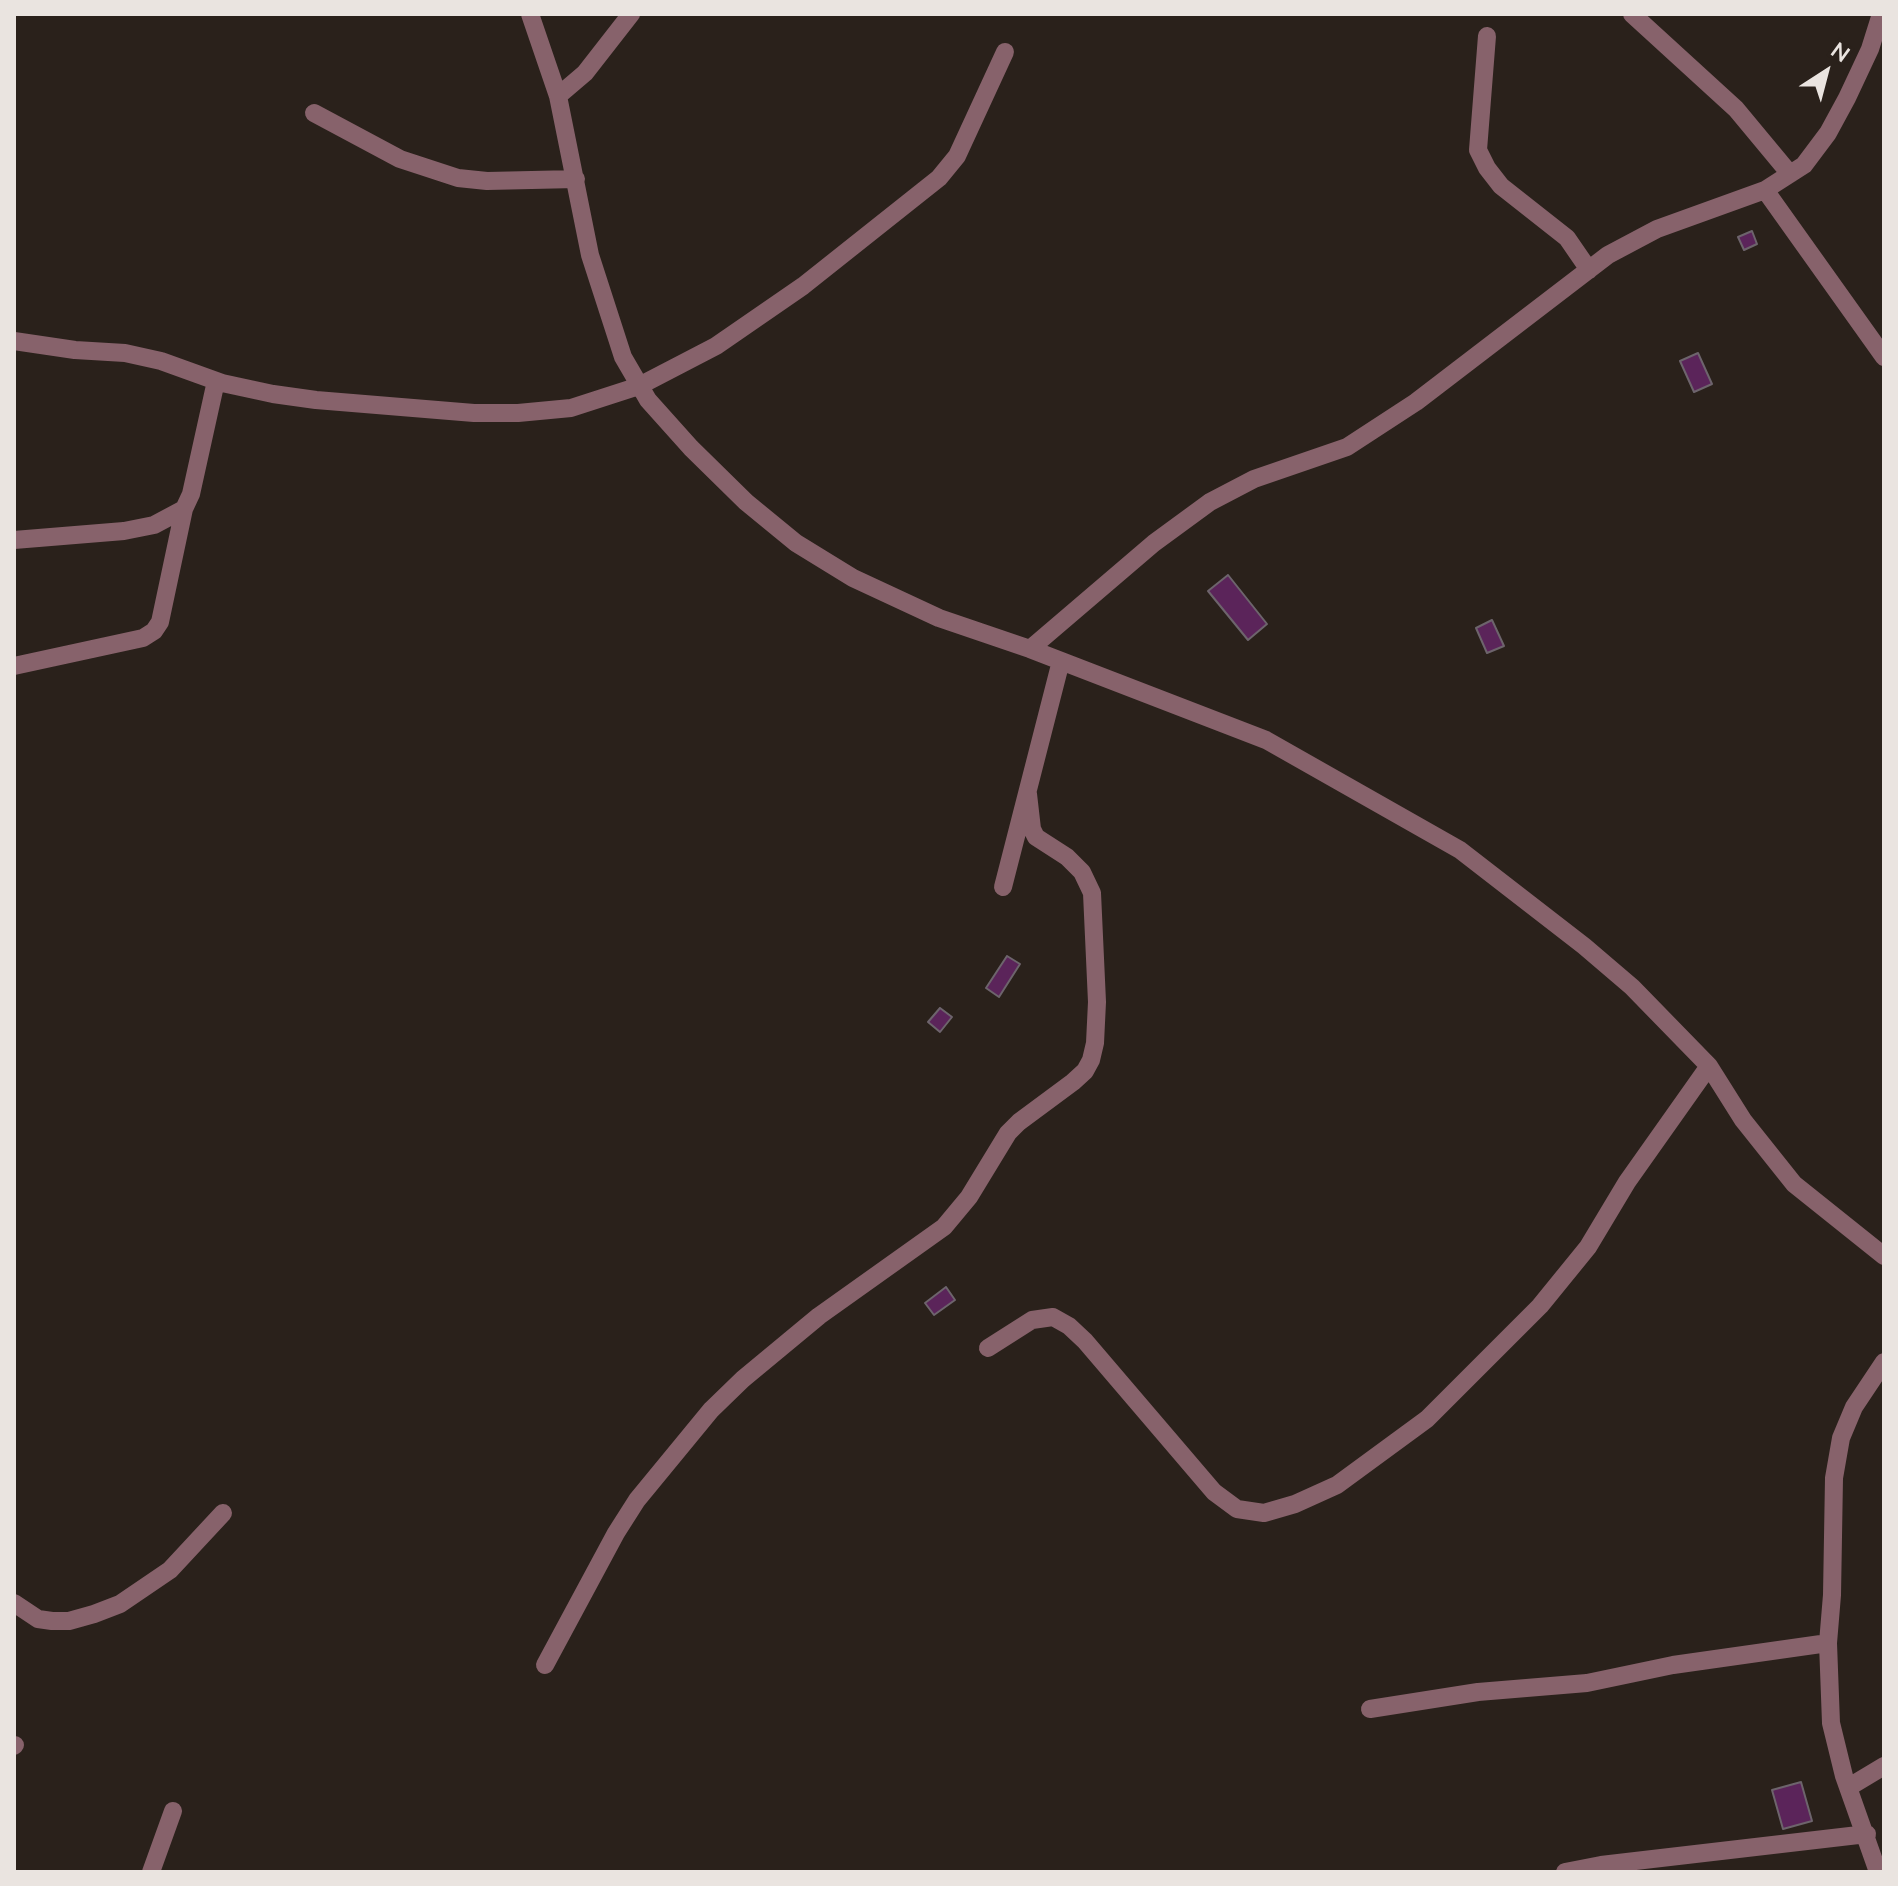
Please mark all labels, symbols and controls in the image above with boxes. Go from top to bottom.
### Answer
north arrow [1786,32,1866,112]
text: N [1825,36,1856,70]

